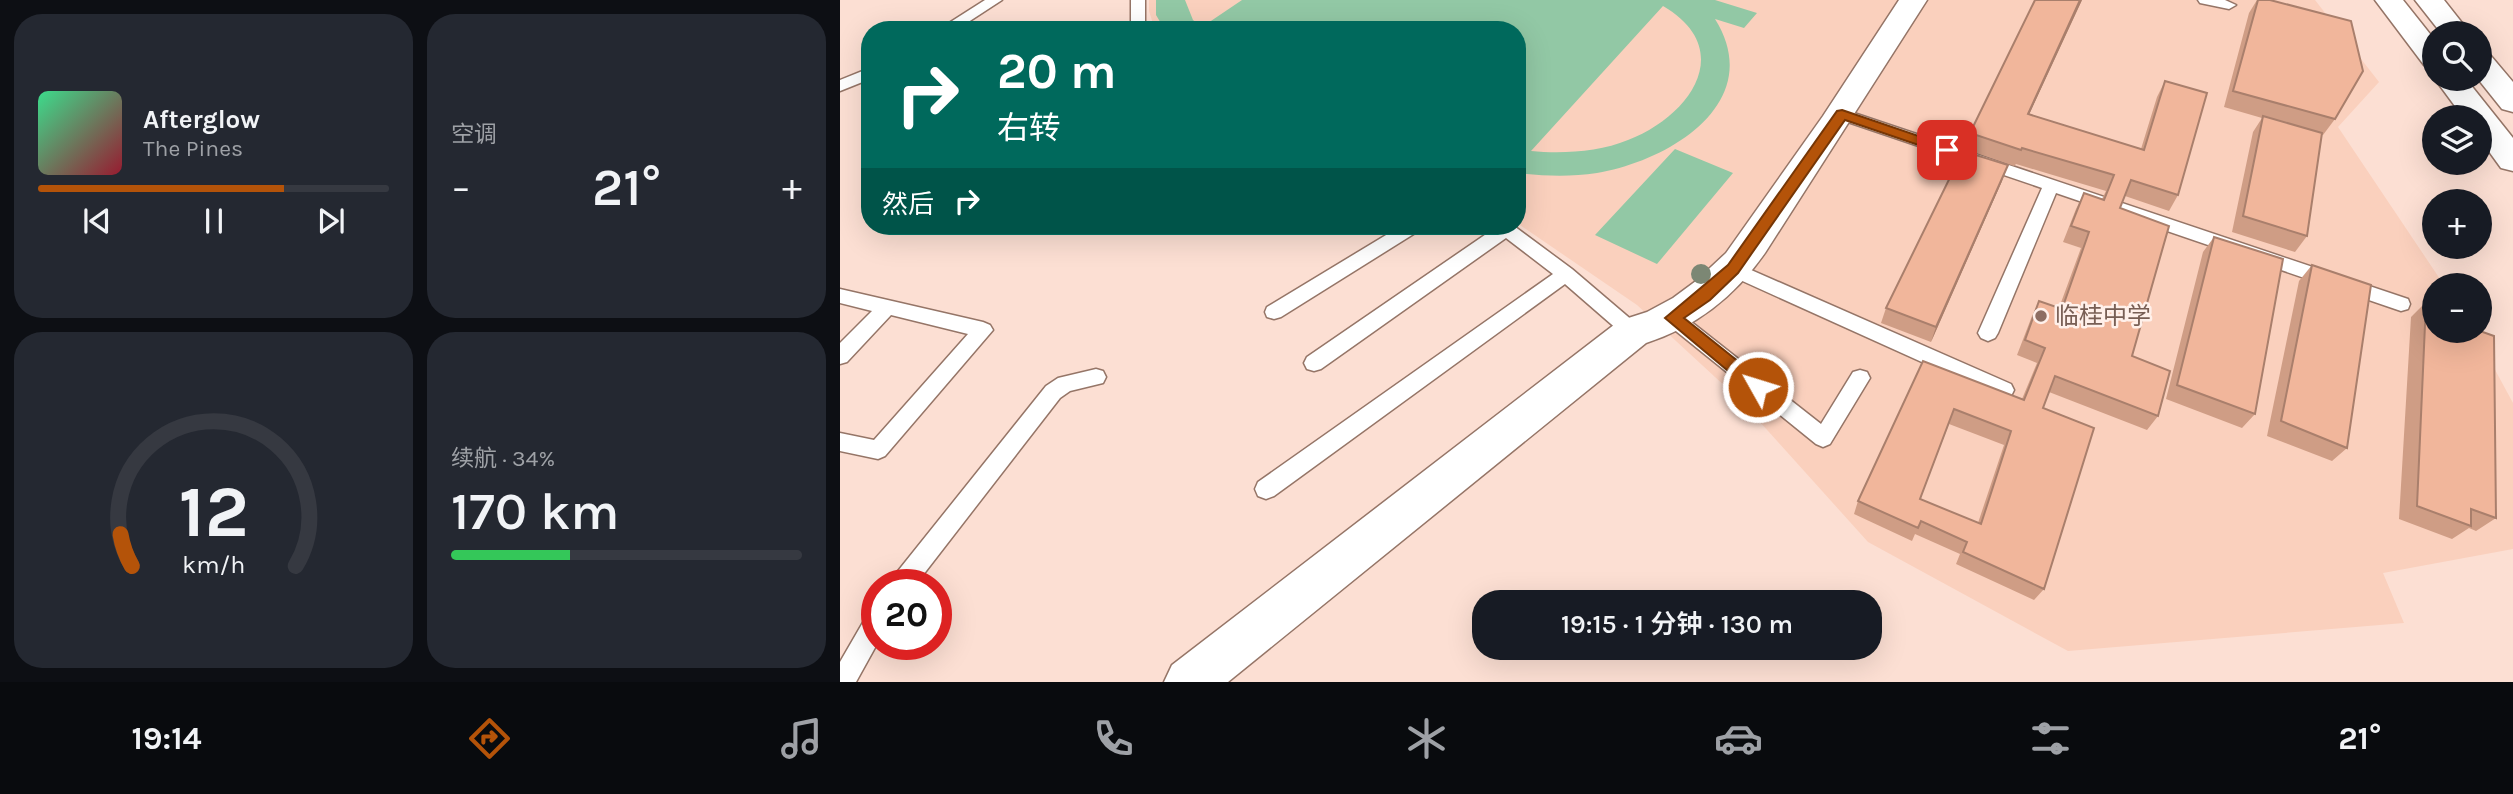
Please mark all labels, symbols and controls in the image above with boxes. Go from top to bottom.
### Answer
map controls [2422,21,2492,343]
button: search [2422,21,2492,91]
text: 20 m [997,43,1117,100]
icon: right [882,49,973,140]
text: Afterglow [143,104,260,135]
button: layers [2422,105,2492,175]
text: 右转 [997,110,1061,147]
pin [1917,120,1977,180]
text: 空调 [451,121,497,148]
icon: arrive [1928,131,1966,169]
text: The Pines [143,135,243,162]
text: 21° [592,157,661,218]
text: − [451,165,471,210]
text: + [782,165,802,210]
icon: right [948,182,986,220]
text: 然后 [882,189,934,220]
button: + [2422,189,2492,259]
icon: previous [78,202,116,240]
icon: pause [195,202,233,240]
icon: next [312,202,350,240]
button: − [2422,273,2492,343]
place label: 临桂中学 [2055,302,2151,330]
marker: 临桂中学 [2033,308,2049,324]
position arrow [1721,350,1795,424]
text: 续航 · 34% [451,445,555,472]
text: 12 [179,469,249,554]
text: 170 km [451,481,619,542]
text: km/h [182,550,245,579]
speed limit sign: 20 [861,569,952,660]
text: 19:15 · 1 分钟 · 130 m [1561,609,1793,640]
icon: directions [465,714,514,763]
icon: music [777,714,826,763]
icon: phone [1089,714,1138,763]
icon: climate [1402,714,1451,763]
icon: car [1714,714,1763,763]
icon: filters [2026,714,2075,763]
text: 19:14 [132,720,202,757]
text: 21° [2338,720,2381,757]

